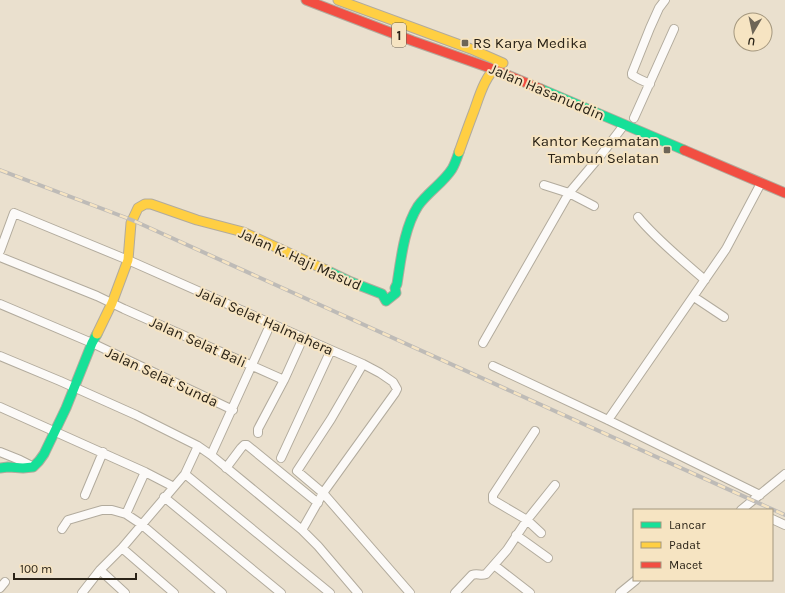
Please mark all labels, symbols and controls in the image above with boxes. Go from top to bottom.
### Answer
north arrow [733,12,773,52]
road number: 1 [392,23,406,47]
place label: RS Karya Medika [473,34,587,52]
text: U [747,34,756,48]
marker: RS Karya Medika [460,38,470,48]
street label: Jalan Hasanuddin [487,60,607,124]
place label: Kantor Kecamatan Tambun Selatan [532,132,659,167]
marker: Kantor Kecamatan Tambun Selatan [662,145,672,155]
street label: Jalan K. Haji Masud [236,224,364,294]
street label: Jalal Selat Halmahera [194,283,336,359]
street label: Jalan Selat Bali [147,313,249,371]
street label: Jalan Selat Sunda [103,343,221,411]
legend [633,509,773,581]
text: Lancar [669,518,706,532]
text: Padat [669,538,701,552]
scale bar [14,555,136,581]
text: Macet [669,558,703,572]
text: 100 m [20,562,52,576]

